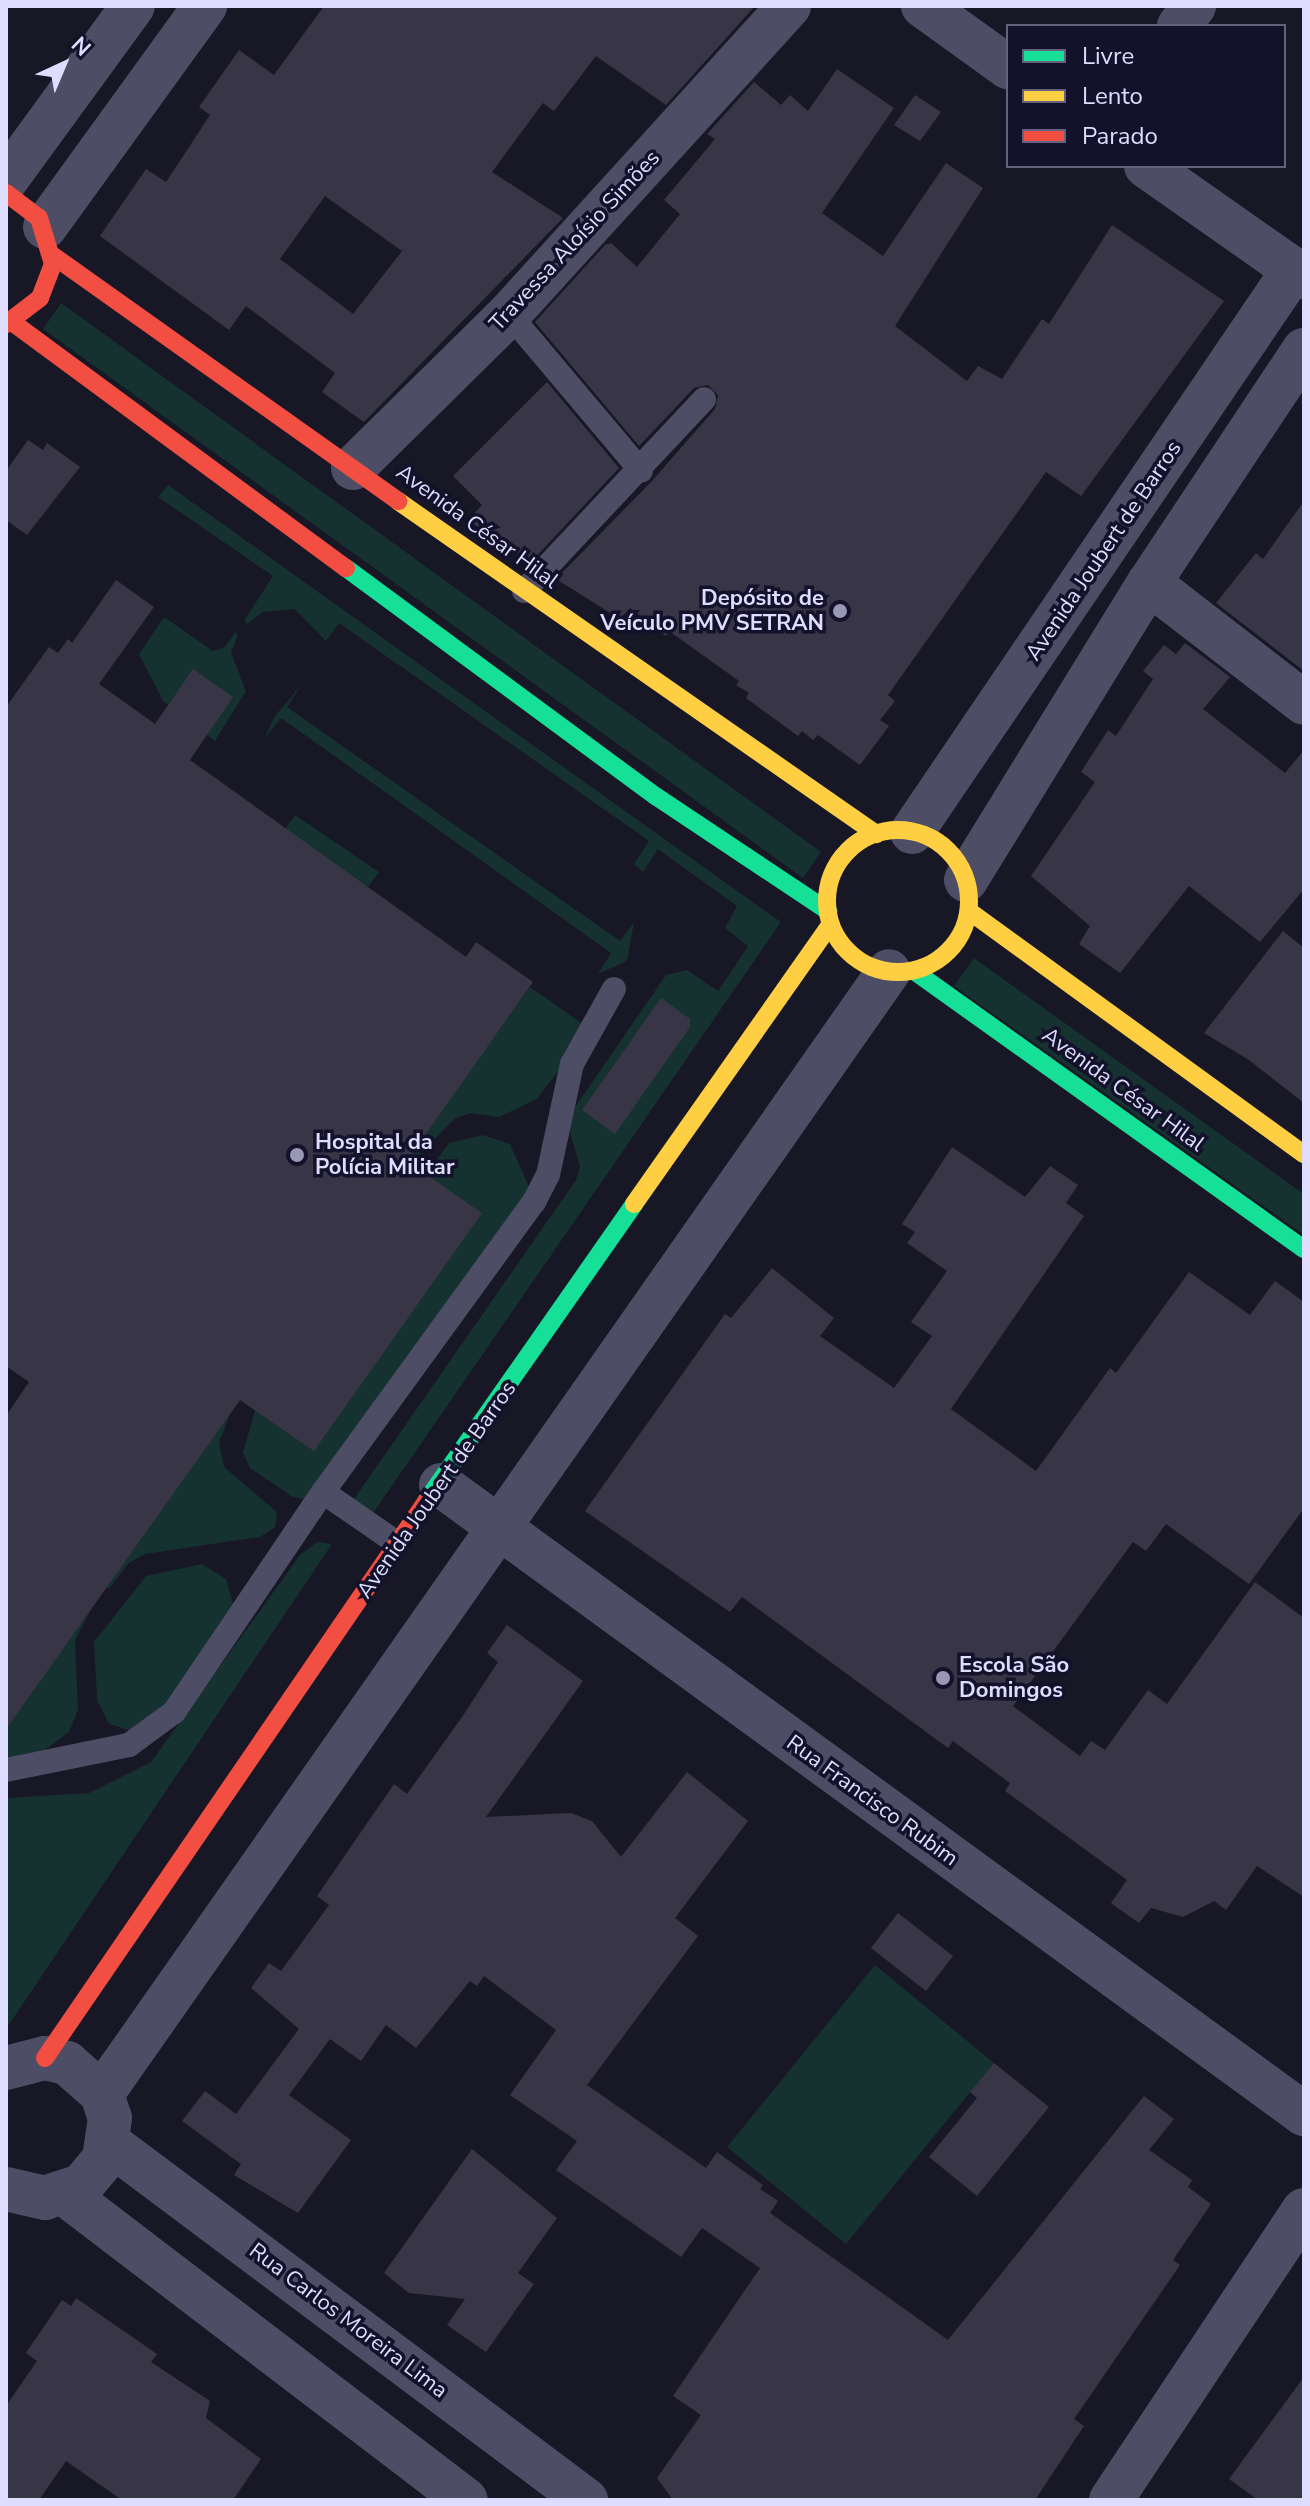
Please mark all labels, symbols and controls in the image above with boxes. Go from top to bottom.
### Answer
north arrow [24,24,104,104]
legend [1006,24,1286,168]
text: N [64,30,97,63]
text: Livre [1082,40,1134,72]
text: Lento [1082,80,1143,112]
text: Parado [1082,120,1158,152]
street label: Travessa Aloísio Simões [484,145,666,337]
street label: Avenida Joubert de Barros [1021,436,1187,666]
street label: Avenida César Hilal [391,459,563,595]
place label: Depósito de Veículo PMV SETRAN [600,585,824,636]
marker: Depósito de Veículo PMV SETRAN [831,602,849,620]
street label: Avenida César Hilal [1037,1022,1209,1158]
place label: Hospital da Polícia Militar [315,1129,455,1180]
marker: Hospital da Polícia Militar [286,1144,308,1166]
street label: Avenida Joubert de Barros [352,1376,522,1604]
place label: Escola São Domingos [959,1652,1069,1704]
marker: Escola São Domingos [934,1669,952,1687]
street label: Rua Francisco Rubim [781,1730,963,1872]
street label: Rua Carlos Moreira Lima [244,2238,452,2404]

